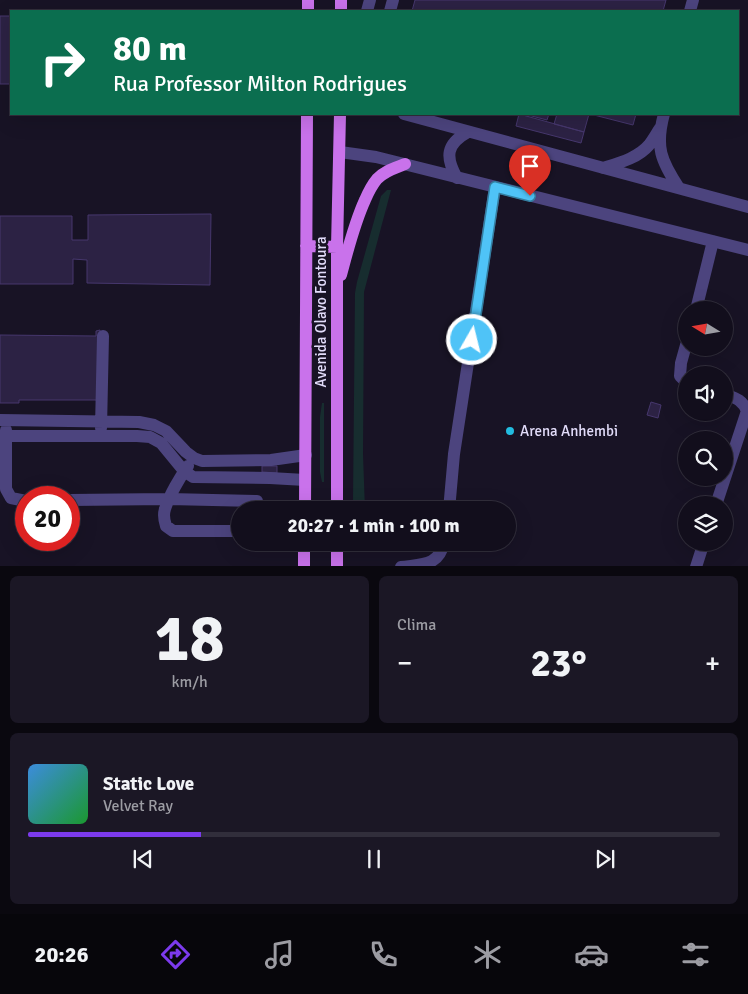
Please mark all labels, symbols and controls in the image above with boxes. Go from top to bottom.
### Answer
text: 80 m [113,27,187,70]
icon: right [30,30,95,95]
text: Rua Professor Milton Rodrigues [113,70,407,97]
pin [509,145,551,196]
icon: arrive [516,152,544,180]
street label: Avenida Olavo Fontoura [312,236,330,388]
north arrow [678,301,732,356]
map controls [678,301,733,551]
position arrow [445,313,497,365]
button: sound [678,366,733,421]
place label: Arena Anhembi [520,422,618,440]
marker: Arena Anhembi [504,425,516,437]
button: search [678,431,733,486]
speed limit sign: 20 [15,486,80,551]
button: layers [678,496,733,551]
text: 20:27 · 1 min · 100 m [287,514,460,538]
text: 18 [154,599,225,679]
text: Clima [397,615,436,635]
text: 23° [530,640,587,687]
text: − [397,646,412,680]
text: + [705,646,720,680]
text: km/h [171,672,208,692]
text: Static Love [103,772,194,796]
text: Velvet Ray [103,796,173,816]
icon: previous [129,845,157,873]
icon: pause [360,845,388,873]
icon: next [591,845,619,873]
icon: directions [158,937,193,972]
icon: music [262,937,297,972]
icon: phone [366,937,401,972]
icon: climate [470,937,505,972]
icon: car [574,937,609,972]
icon: filters [678,937,713,972]
text: 20:26 [35,941,89,968]

